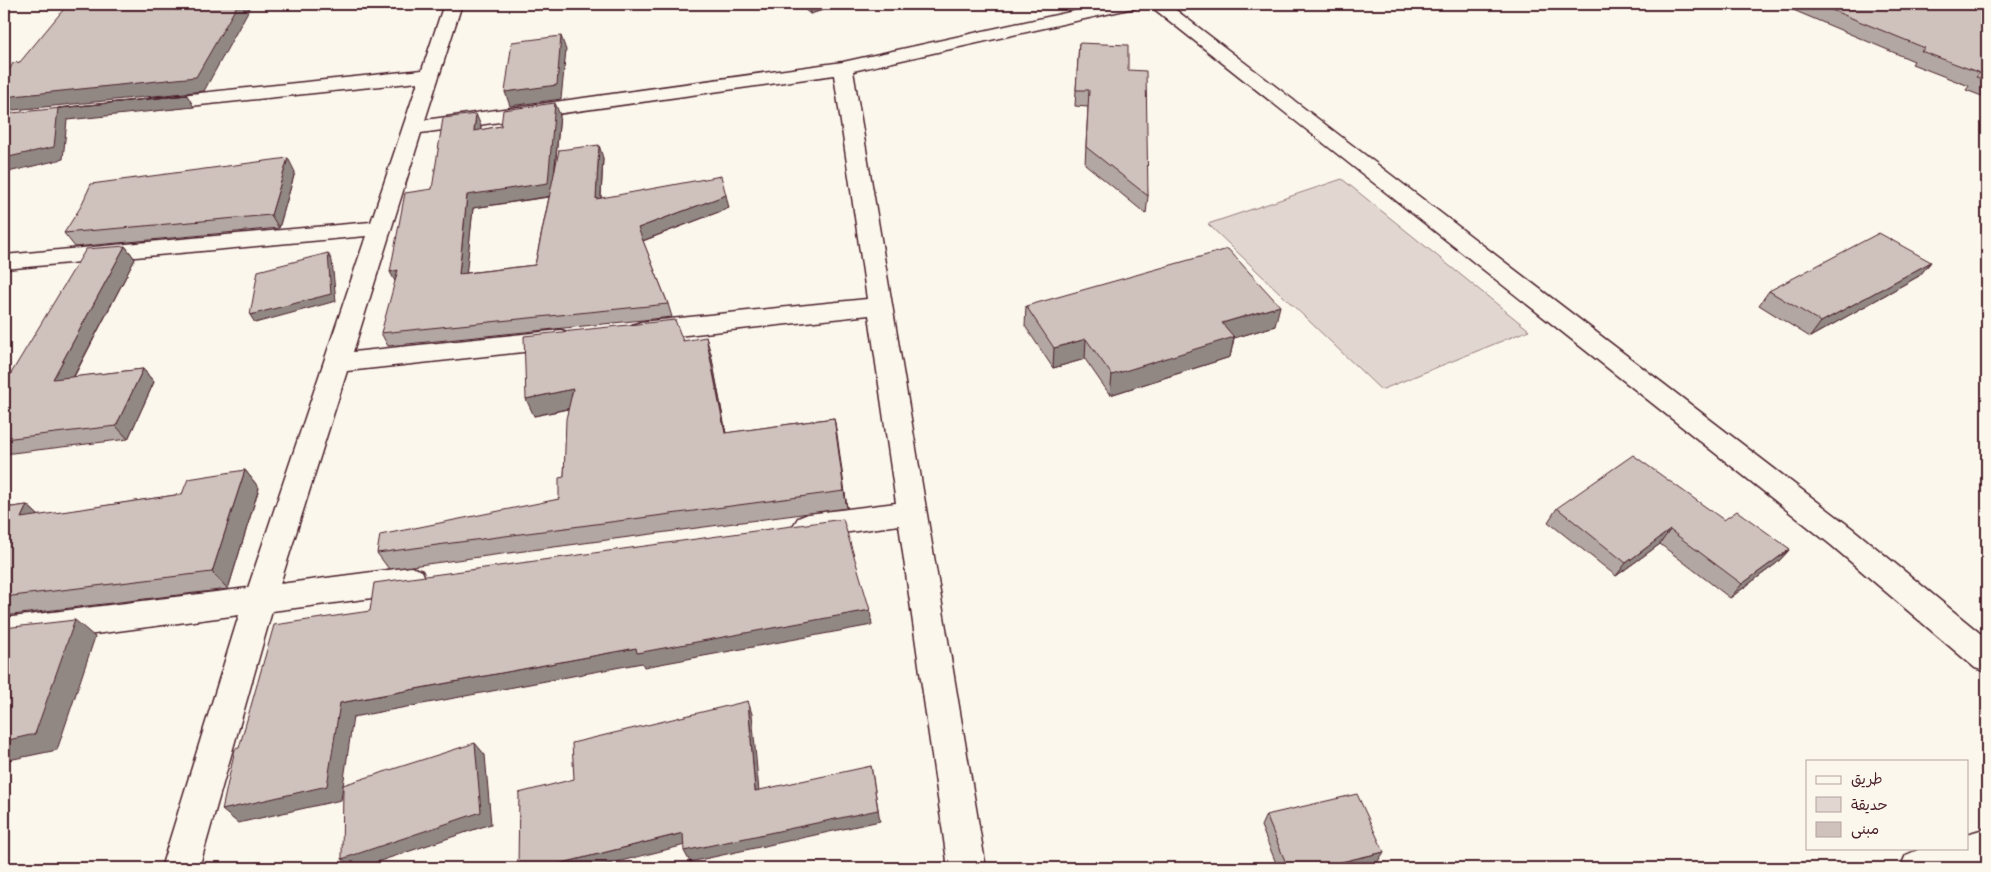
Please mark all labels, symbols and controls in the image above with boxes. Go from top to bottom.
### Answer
legend [1806,760,1968,850]
text: طريق [1851,770,1883,789]
text: حديقة [1851,796,1888,815]
text: مبنى [1851,820,1879,839]

